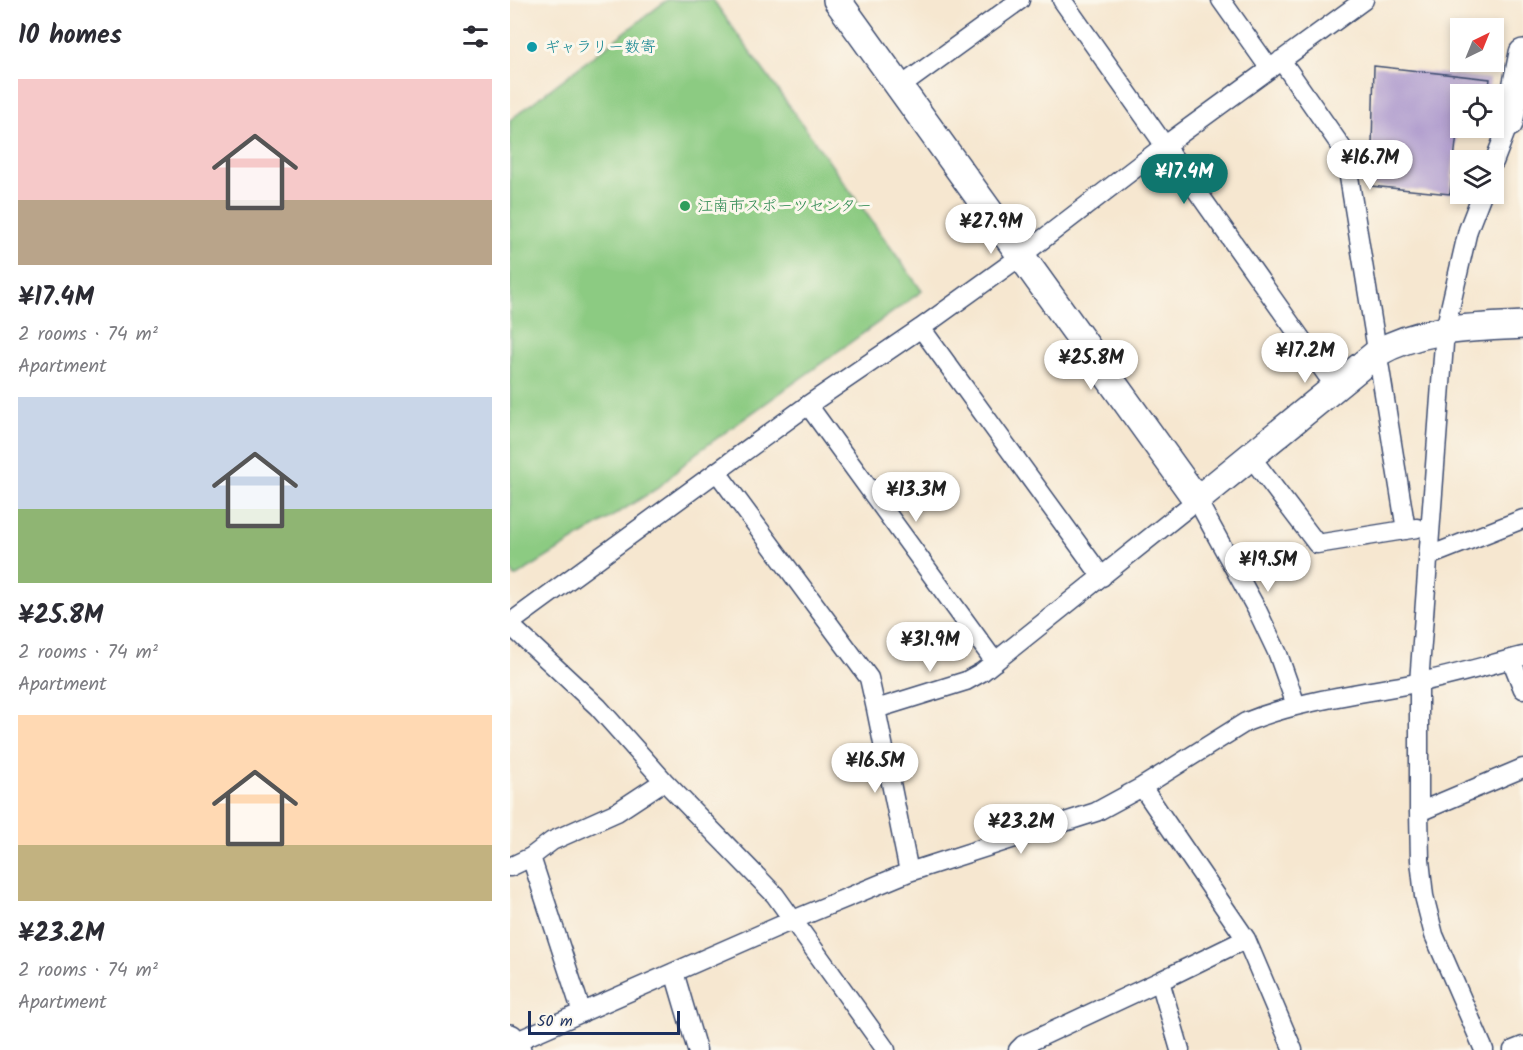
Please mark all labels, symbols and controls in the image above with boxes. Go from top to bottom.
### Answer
text: 10 homes [18,15,122,57]
north arrow [1450,18,1504,72]
map controls [1450,18,1504,204]
icon: filters [459,20,492,53]
place label: ギャラリー数寄 [544,35,656,60]
marker: ギャラリー数寄 [525,40,539,54]
button: locate [1450,84,1504,138]
icon: home [201,118,309,226]
pin: ¥16.7M [1321,140,1419,191]
text: ¥16.7M [1341,143,1399,175]
button: layers [1450,150,1504,204]
pin: ¥17.4M [1135,154,1233,205]
text: ¥17.4M [1155,157,1213,189]
place label: 江南市スポーツセンター [697,194,872,219]
marker: 江南市スポーツセンター [678,199,692,213]
pin: ¥27.9M [942,204,1040,255]
text: ¥27.9M [959,207,1023,239]
text: ¥17.4M [18,277,94,319]
text: 2 rooms · 74 m² [18,319,158,351]
pin: ¥17.2M [1256,333,1354,384]
text: ¥17.2M [1275,336,1335,368]
pin: ¥25.8M [1042,340,1140,391]
text: ¥25.8M [1058,343,1124,375]
text: Apartment [18,351,107,383]
icon: home [201,436,309,544]
pin: ¥13.3M [867,472,965,523]
text: ¥13.3M [886,475,946,507]
pin: ¥19.5M [1219,542,1317,593]
text: ¥19.5M [1239,545,1297,577]
text: ¥25.8M [18,595,103,637]
pin: ¥31.9M [881,622,979,673]
text: ¥31.9M [900,625,960,657]
text: 2 rooms · 74 m² [18,637,158,669]
text: Apartment [18,669,107,701]
pin: ¥16.5M [826,743,924,794]
text: ¥16.5M [845,746,905,778]
icon: home [201,754,309,862]
pin: ¥23.2M [972,804,1070,855]
text: ¥23.2M [988,807,1054,839]
text: ¥23.2M [18,913,104,955]
text: 2 rooms · 74 m² [18,955,158,987]
text: Apartment [18,987,107,1019]
scale bar [528,1008,680,1036]
text: 50 m [537,1009,573,1034]

